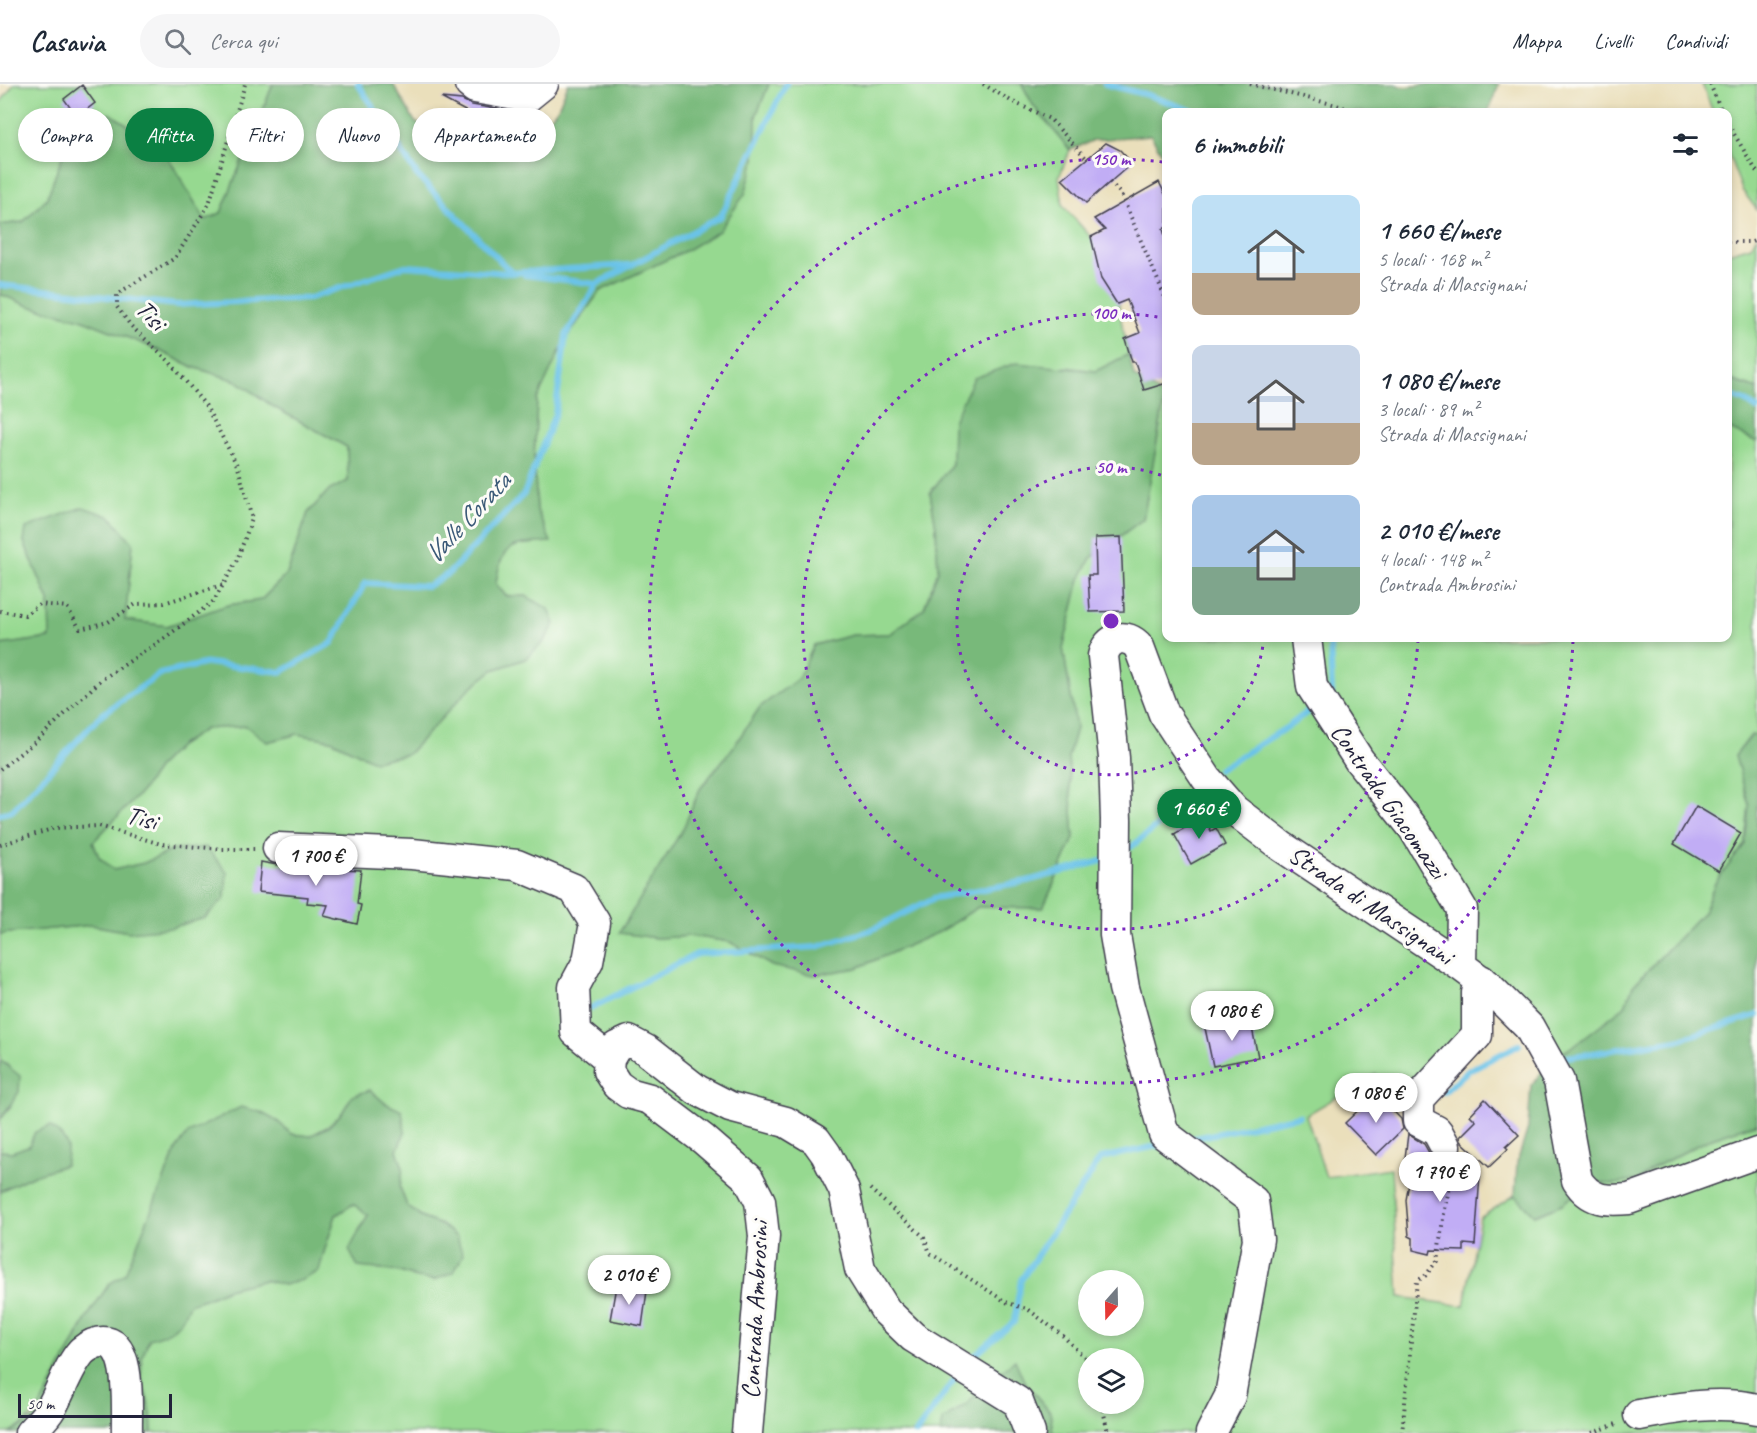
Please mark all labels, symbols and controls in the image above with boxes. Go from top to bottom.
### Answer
search box [140,14,560,68]
text: Casavia [30,24,104,59]
icon: search [161,25,194,58]
text: Cerca qui [209,27,277,55]
text: Mappa [1512,28,1561,54]
text: Livelli [1594,28,1632,54]
text: Condividi [1665,28,1727,54]
chip: Compra [18,108,113,162]
chip: Affitta [125,108,214,162]
chip: Filtri [226,108,304,162]
chip: Nuovo [316,108,400,162]
chip: Appartamento [412,108,556,162]
text: 6 immobili [1192,128,1282,161]
icon: filters [1669,128,1702,161]
text: 150 m [1092,148,1132,170]
text: 1 660 €/mese [1378,214,1500,247]
icon: home [1240,219,1312,291]
text: 5 locali · 168 m² [1378,247,1487,272]
text: Strada di Massignani [1378,272,1525,297]
street label: Tisi [129,293,176,340]
text: 100 m [1092,302,1132,324]
text: 1 080 €/mese [1378,364,1499,397]
icon: home [1240,369,1312,441]
text: 3 locali · 89 m² [1378,397,1478,422]
text: Strada di Massignani [1378,422,1525,447]
text: 50 m [1096,456,1128,478]
water label: Valle Corata [416,464,519,571]
text: 2 010 €/mese [1378,514,1499,547]
icon: home [1240,519,1312,591]
text: 4 locali · 148 m² [1378,547,1487,572]
text: Contrada Ambrosini [1378,572,1515,597]
centre of rings [1101,611,1121,631]
street label: Contrada Giacomazzi [1323,717,1457,888]
pin: 1 660 € [1144,789,1254,840]
text: 1 660 € [1171,796,1227,821]
street label: Tisi [123,798,164,839]
pin: 1 700 € [261,836,371,887]
street label: Strada di Massignani [1282,838,1462,974]
text: 1 700 € [289,843,343,868]
pin: 1 080 € [1177,991,1287,1042]
text: 1 080 € [1205,998,1259,1023]
pin: 1 080 € [1321,1073,1431,1124]
text: 1 080 € [1349,1080,1403,1105]
pin: 1 790 € [1385,1152,1495,1203]
text: 1 790 € [1413,1159,1467,1184]
street label: Contrada Ambrosini [734,1217,776,1400]
pin: 2 010 € [574,1255,684,1306]
text: 2 010 € [602,1262,656,1287]
north arrow [1078,1270,1144,1336]
map controls [1078,1270,1144,1414]
button: layers [1078,1348,1144,1414]
scale bar [18,1391,172,1418]
text: 50 m [27,1394,54,1414]

